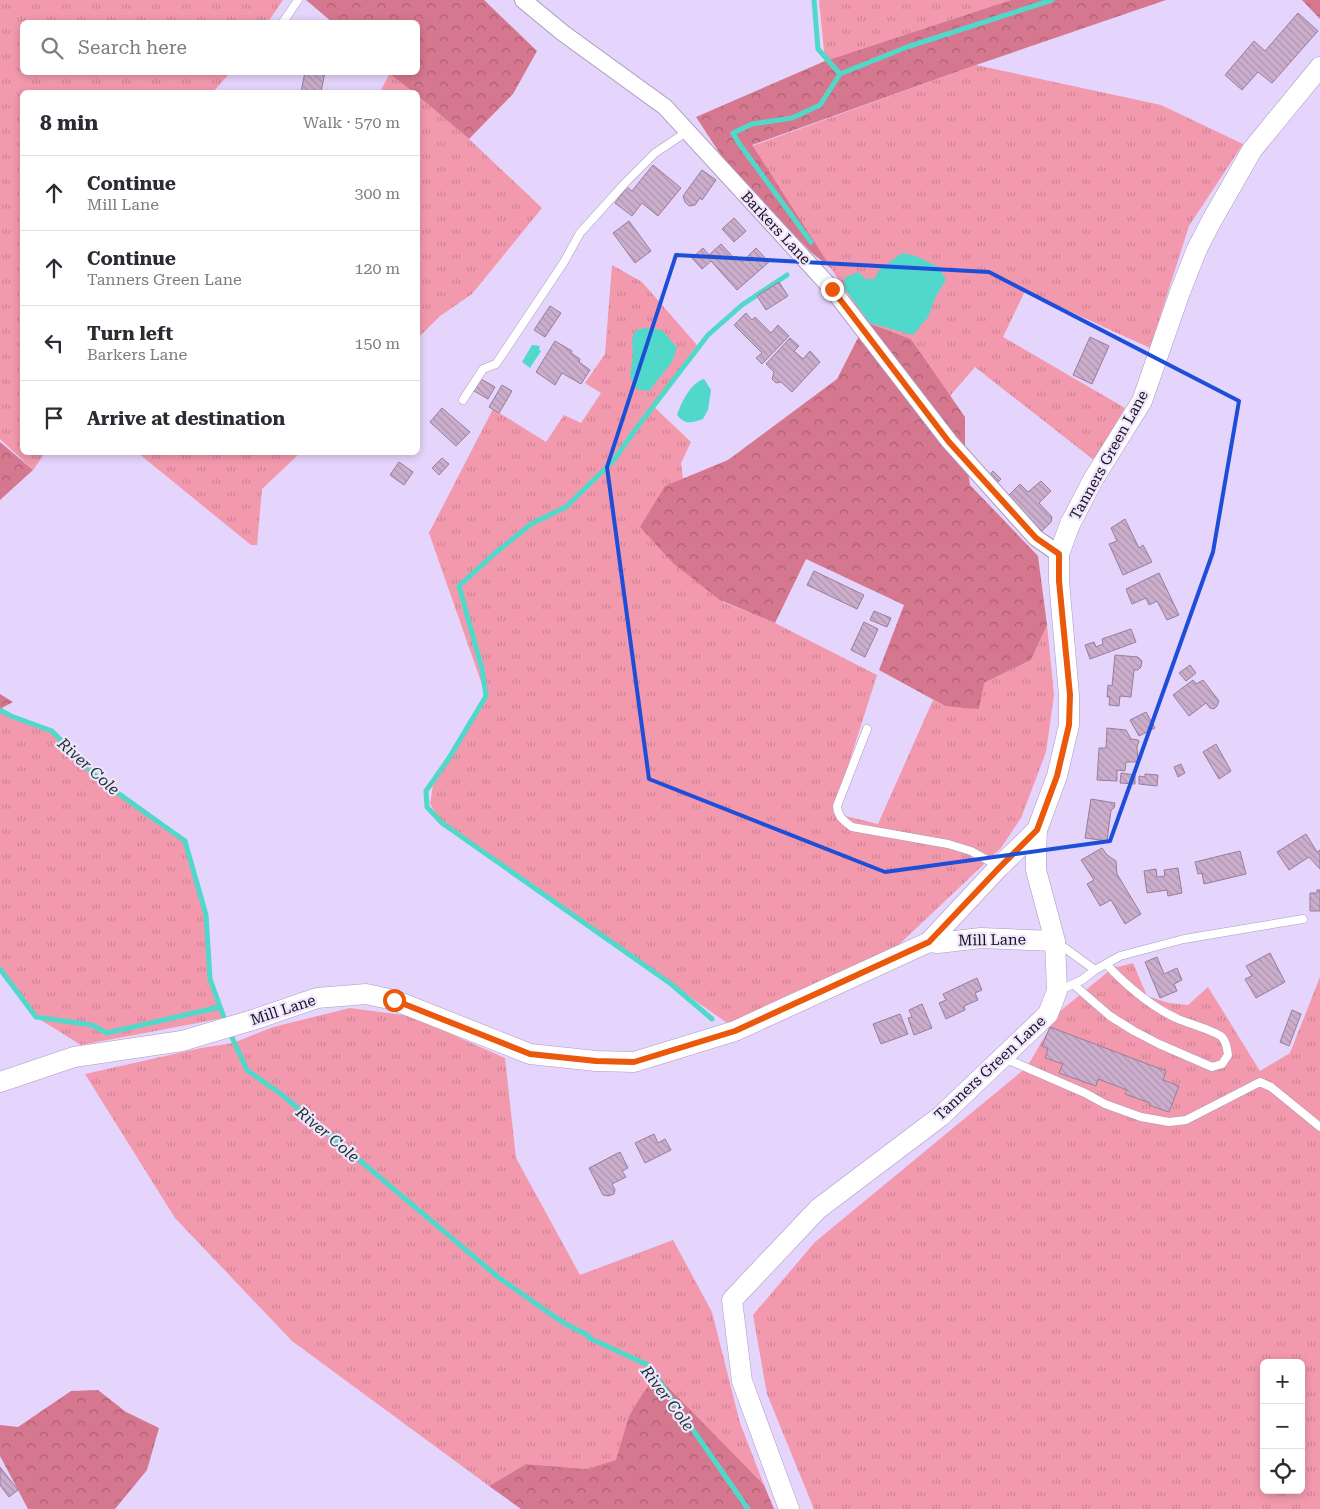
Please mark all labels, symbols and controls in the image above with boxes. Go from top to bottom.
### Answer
search box [20,20,420,75]
icon: search [38,34,66,62]
text: Search here [78,36,187,59]
text: 8 min [40,111,98,135]
text: Walk · 570 m [303,113,400,132]
text: Continue [87,172,176,195]
icon: ahead [40,179,68,207]
text: 300 m [354,184,400,203]
street label: Barkers Lane [737,187,815,269]
text: Mill Lane [87,195,159,214]
text: Continue [87,247,176,270]
icon: ahead [40,254,68,282]
text: 120 m [354,259,400,278]
text: Tanners Green Lane [87,270,242,289]
route end [821,278,844,301]
text: Turn left [87,322,173,345]
icon: left [40,329,68,357]
text: 150 m [354,334,400,353]
text: Barkers Lane [87,345,187,364]
street label: Tanners Green Lane [1066,387,1152,523]
icon: arrive [40,404,68,432]
text: Arrive at destination [87,407,285,430]
water label: River Cole [53,733,123,799]
street label: Mill Lane [958,930,1026,950]
route start [383,989,406,1012]
street label: Mill Lane [248,991,318,1029]
street label: Tanners Green Lane [931,1012,1049,1124]
water label: River Cole [292,1102,363,1166]
map controls [1260,1359,1305,1494]
button: + [1260,1359,1305,1404]
water label: River Cole [636,1361,698,1435]
button: − [1260,1404,1305,1449]
button: locate [1260,1449,1305,1494]

